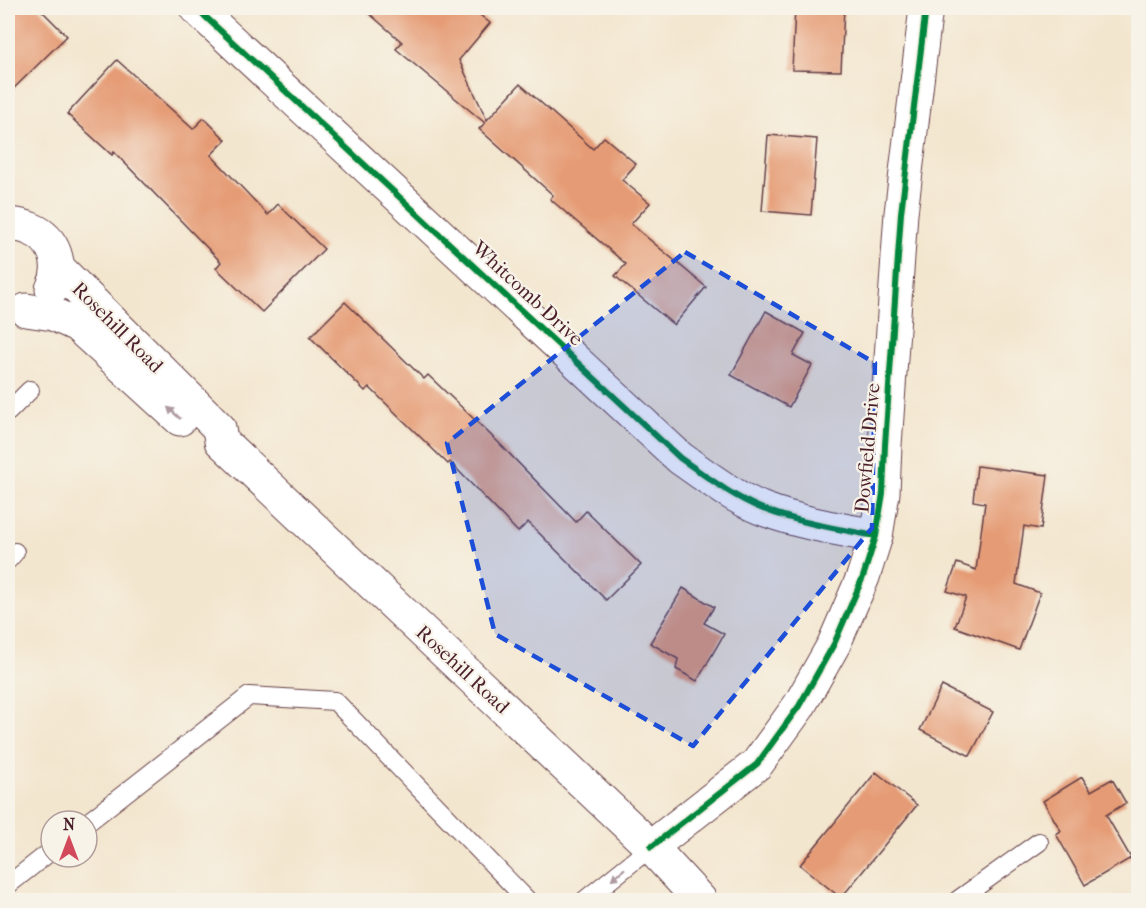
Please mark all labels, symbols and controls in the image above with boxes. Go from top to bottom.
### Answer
street label: Whitcomb Drive [467,236,588,351]
street label: Rosehill Road [68,277,168,378]
street label: Dowfield Drive [850,382,885,514]
one-way arrow [166,406,181,420]
street label: Rosehill Road [411,621,515,719]
north arrow [39,809,99,869]
text: N [63,815,76,834]
one-way arrow [610,867,626,880]

